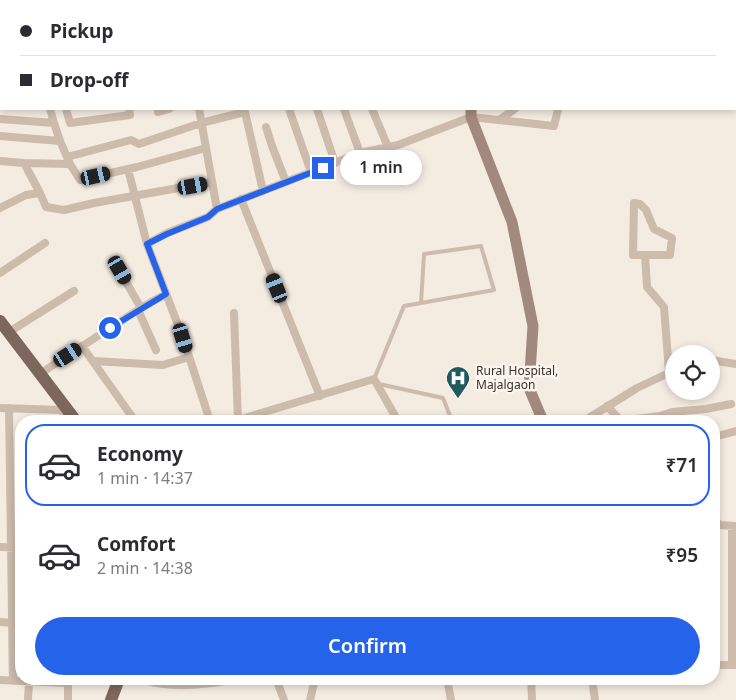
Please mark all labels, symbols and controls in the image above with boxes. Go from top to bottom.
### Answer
text: Pickup [50,18,113,44]
text: Drop-off [50,67,129,93]
callout: 1 min [340,150,423,186]
text: 1 min [359,156,403,178]
route end [312,157,334,179]
car [79,165,112,187]
car [176,176,209,196]
car [106,253,133,287]
car [264,271,289,305]
route start [99,317,121,339]
car [171,321,194,355]
car [51,341,84,369]
map controls [665,345,720,400]
button: locate [665,345,720,400]
place label: Rural Hospital, Majalgaon [476,362,558,393]
hospital icon: Rural Hospital, Majalgaon [445,365,471,399]
text: Economy [97,441,183,467]
icon: car [37,443,82,488]
text: ₹71 [665,452,698,478]
text: 1 min · 14:37 [97,467,193,489]
text: Comfort [97,531,176,557]
icon: car [37,533,82,578]
text: ₹95 [665,542,698,568]
text: 2 min · 14:38 [97,557,193,579]
button: Confirm [35,617,700,675]

